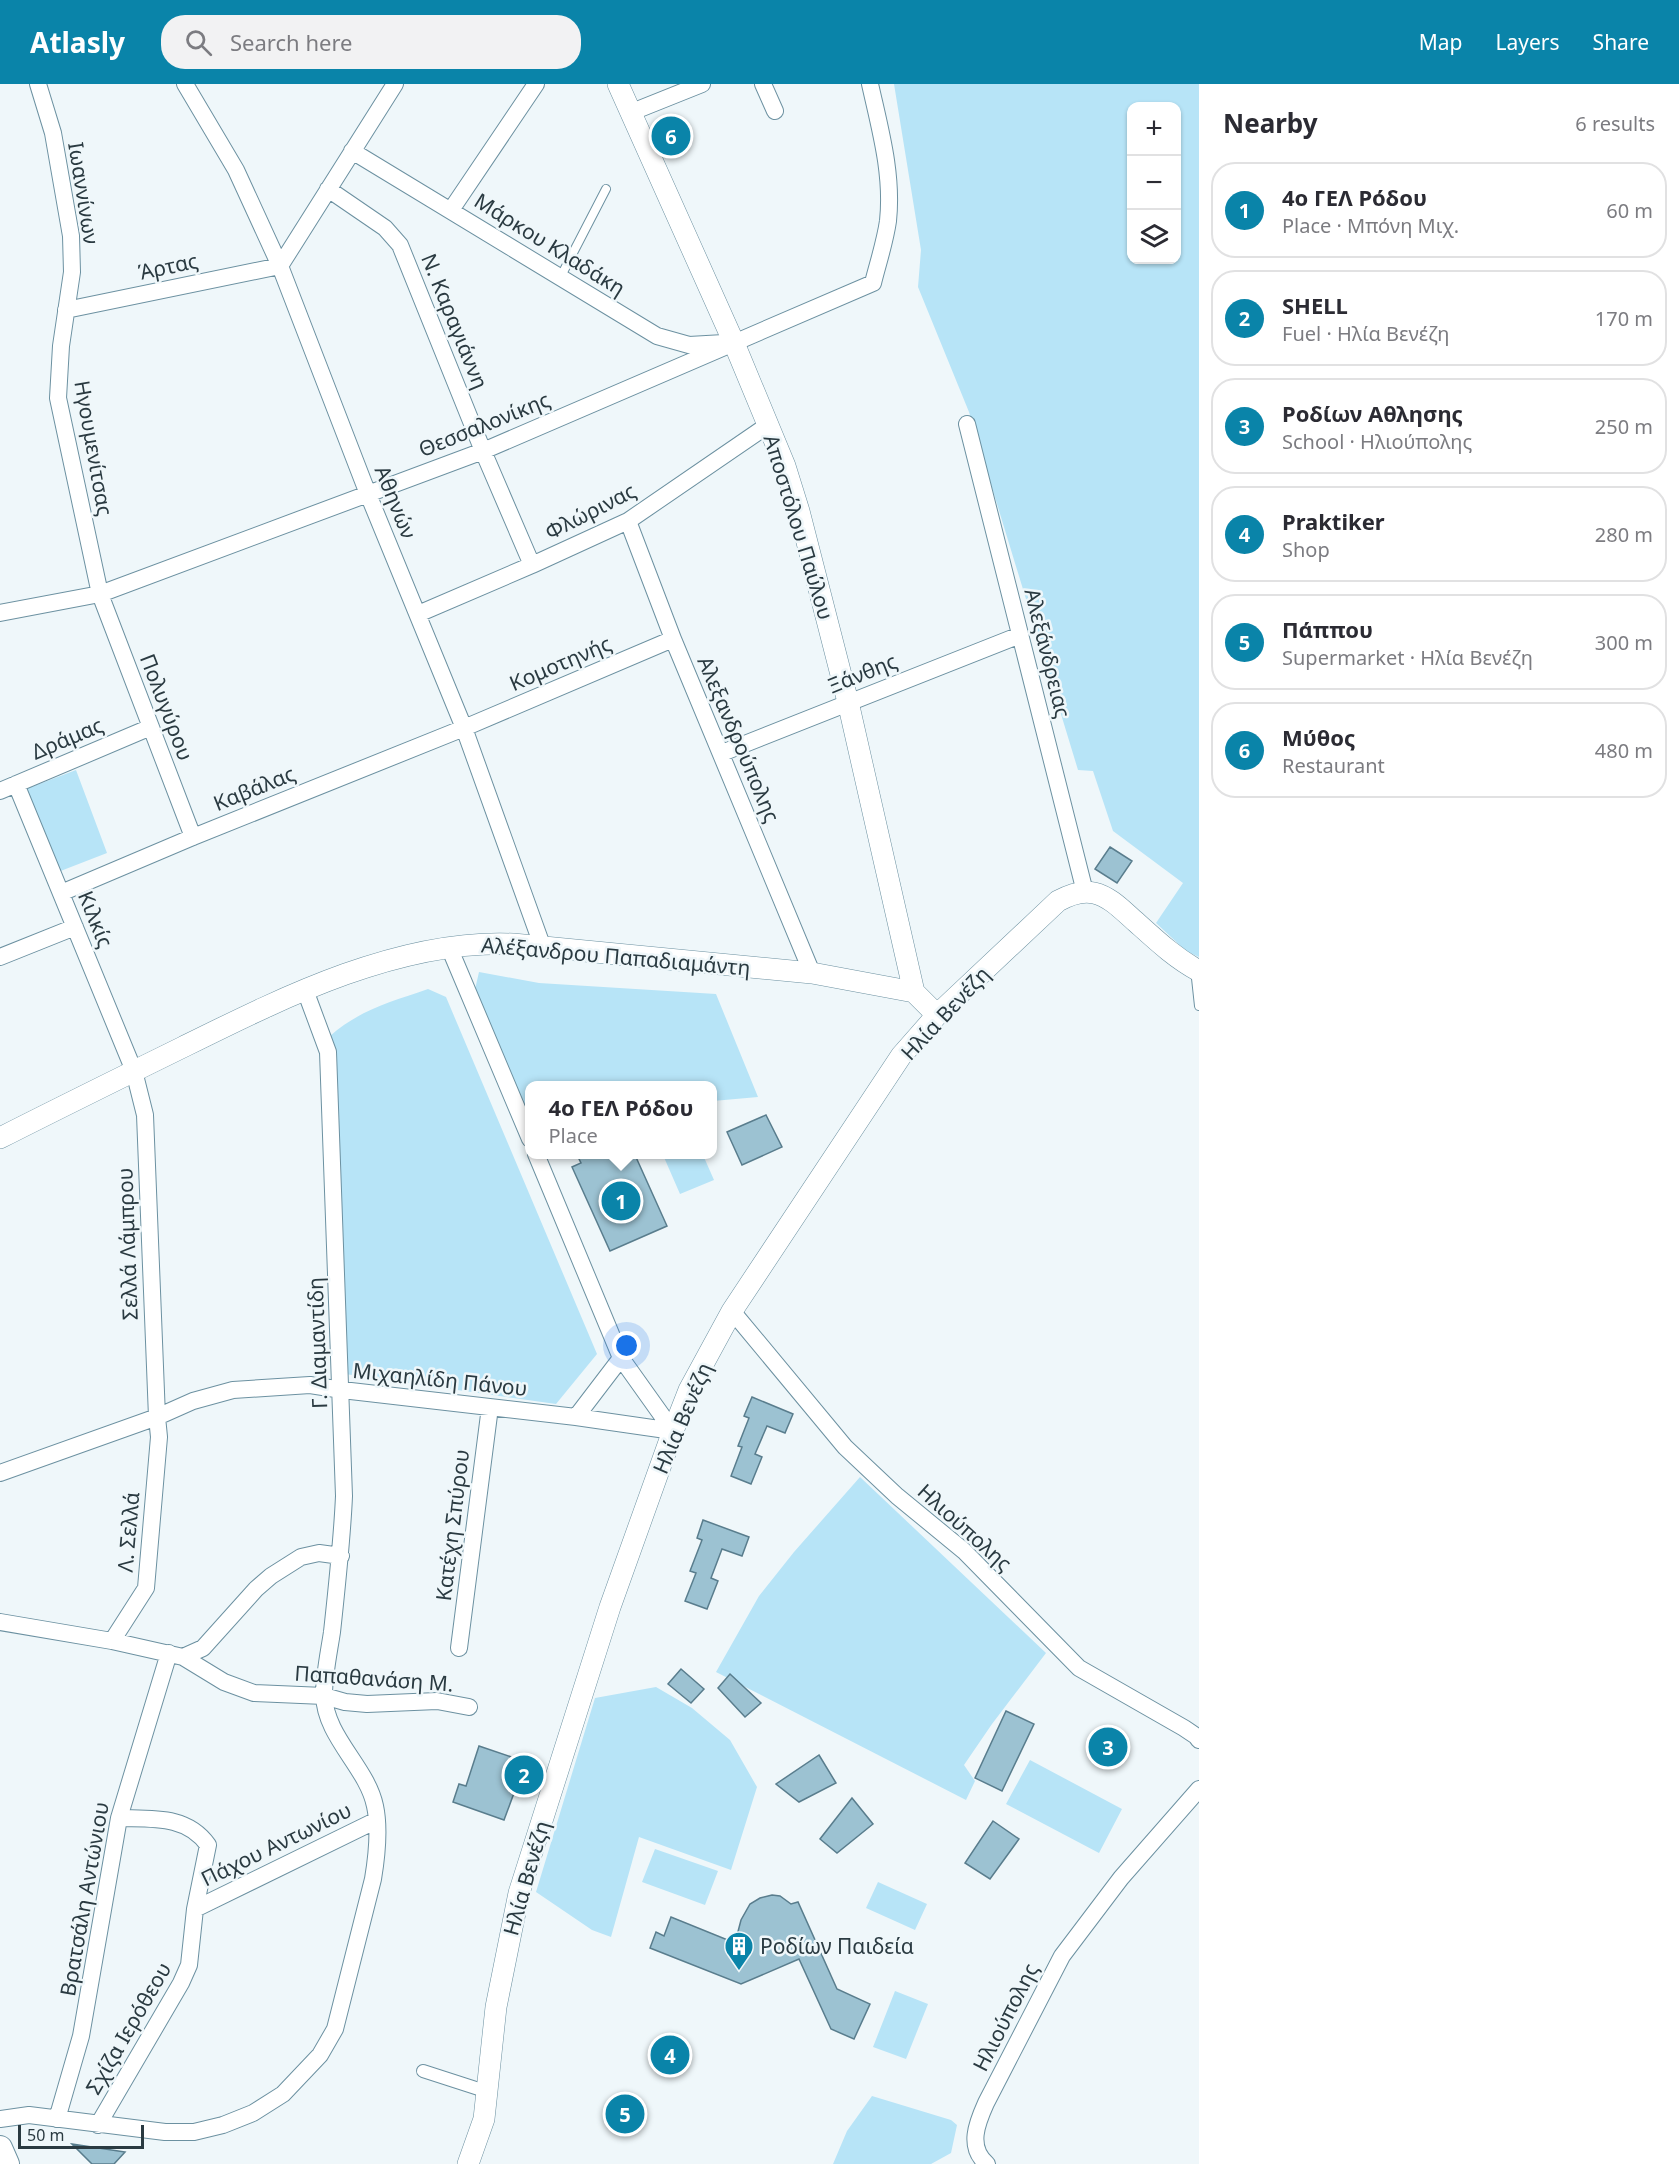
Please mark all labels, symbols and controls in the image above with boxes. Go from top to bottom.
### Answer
search box [161,15,581,69]
text: Atlasly [30,23,125,61]
icon: search [182,26,215,59]
text: Search here [230,27,352,57]
text: Map [1419,28,1463,56]
text: Layers [1496,28,1560,56]
text: Share [1593,28,1649,56]
map controls [1127,102,1181,264]
button: + [1127,102,1181,156]
text: Nearby [1223,105,1318,141]
text: 6 results [1575,110,1655,137]
pin: 6 [652,113,690,158]
street label: Ιωαννίνων [62,140,106,246]
button: − [1127,156,1181,210]
text: 4ο ΓΕΛ Ρόδου [1282,182,1427,212]
street label: Μάρκου Κλαδάκη [469,186,631,302]
text: 1 [1239,197,1250,224]
text: 60 m [1606,197,1653,224]
button: layers [1127,210,1181,264]
text: Place · Μπόνη Μιχ. [1282,212,1459,239]
street label: Άρτας [136,246,200,286]
street label: Ν. Καραγιάννη [415,249,495,393]
text: SHELL [1282,290,1348,320]
text: 2 [1239,305,1250,332]
text: 170 m [1595,305,1653,332]
text: Fuel · Ηλία Βενέζη [1282,320,1450,347]
street label: Ηγουμενίτσας [68,378,120,518]
street label: Θεσσαλονίκης [414,385,554,463]
text: Ροδίων Αθλησης [1282,398,1463,428]
text: 3 [1239,413,1250,440]
text: 250 m [1595,413,1653,440]
text: School · Ηλιούπολης [1282,428,1472,455]
street label: Αποστόλου Παύλου [758,431,840,623]
street label: Αθηνών [369,461,423,543]
street label: Φλώρινας [540,476,640,546]
text: Praktiker [1282,506,1385,536]
text: 4 [1239,521,1250,548]
text: 280 m [1595,521,1653,548]
text: Shop [1282,536,1330,563]
street label: Αλεξάνδρειας [1018,585,1078,721]
text: Πάππου [1282,614,1373,644]
street label: Κομοτηνής [505,629,615,697]
text: 5 [1239,629,1250,656]
text: 300 m [1595,629,1653,656]
text: Supermarket · Ηλία Βενέζη [1282,644,1533,671]
street label: Ξάνθης [823,646,901,700]
street label: Πολυγύρου [134,650,200,764]
street label: Αλεξανδρούπολης [691,652,787,826]
street label: Δράμας [27,710,107,766]
text: Μύθος [1282,722,1355,752]
text: 6 [1239,737,1250,764]
text: 480 m [1595,737,1653,764]
text: Restaurant [1282,752,1385,779]
street label: Καβάλας [209,759,299,817]
street label: Κιλκίς [72,886,120,952]
street label: Αλέξανδρου Παπαδιαμάντη [480,930,752,982]
street label: Ηλία Βενέζη [894,960,996,1066]
popup [525,1081,717,1159]
text: 4ο ΓΕΛ Ρόδου [548,1092,694,1122]
text: Place [548,1122,598,1149]
street label: Σελλά Λάμπρου [110,1167,144,1321]
pin: 1 [602,1178,640,1224]
street label: Γ. Διαμαντίδη [301,1277,333,1409]
your location [612,1331,641,1360]
street label: Μιχαηλίδη Πάνου [351,1356,529,1402]
street label: Ηλία Βενέζη [646,1358,718,1478]
street label: Κατέχη Σπύρου [429,1448,475,1602]
street label: Ηλιούπολης [912,1477,1018,1577]
street label: Λ. Σελλά [111,1491,145,1573]
street label: Παπαθανάση Μ. [294,1658,454,1698]
pin: 3 [1088,1724,1128,1770]
pin: 2 [504,1752,544,1798]
street label: Πάχου Αντωνίου [196,1795,356,1893]
street label: Βρατσάλη Αντώνιου [53,1800,115,1998]
street label: Ηλία Βενέζη [496,1817,556,1939]
building icon: Ροδίων Παιδεία [723,1930,755,1972]
place label: Ροδίων Παιδεία [760,1932,914,1960]
street label: Σχίζα Ιερόθεου [79,1957,177,2099]
street label: Ηλιούπολης [966,1958,1044,2076]
pin: 4 [650,2032,690,2078]
pin: 5 [606,2092,644,2136]
scale bar [18,2122,144,2150]
text: 50 m [27,2124,64,2146]

